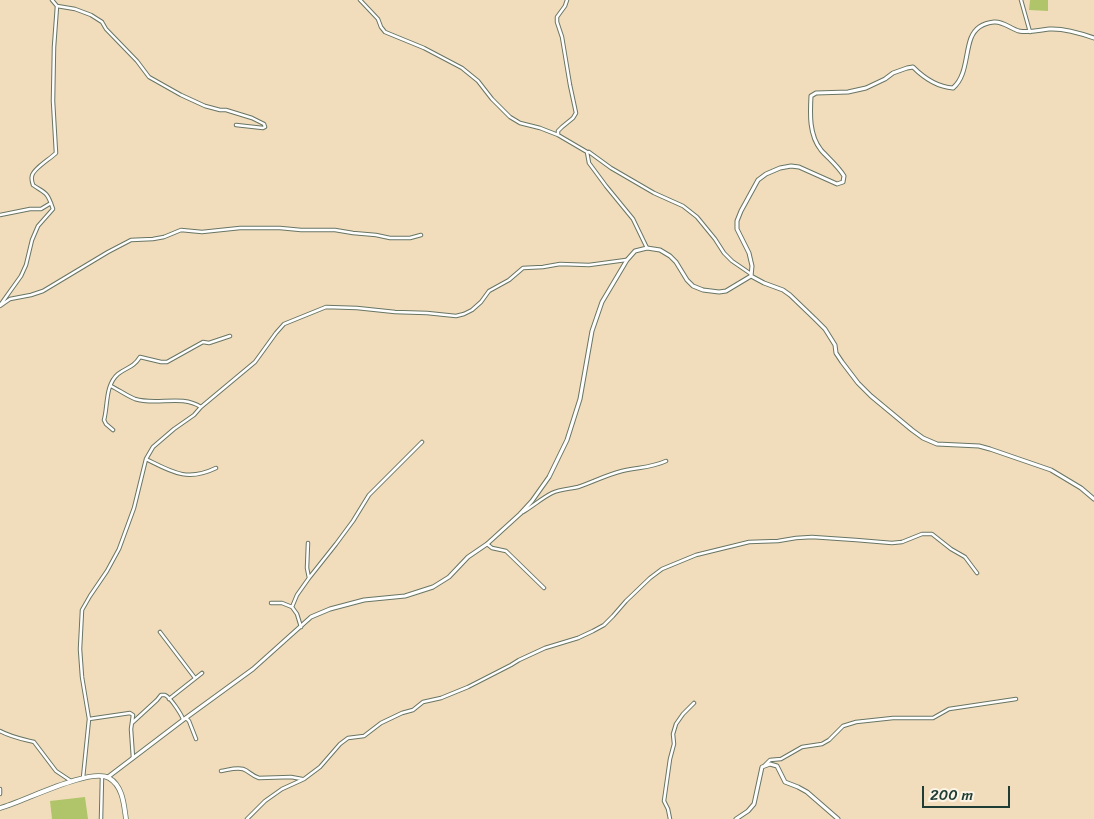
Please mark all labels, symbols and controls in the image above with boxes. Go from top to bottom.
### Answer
scale bar [924,776,1012,808]
text: 200 m [930,782,973,808]

